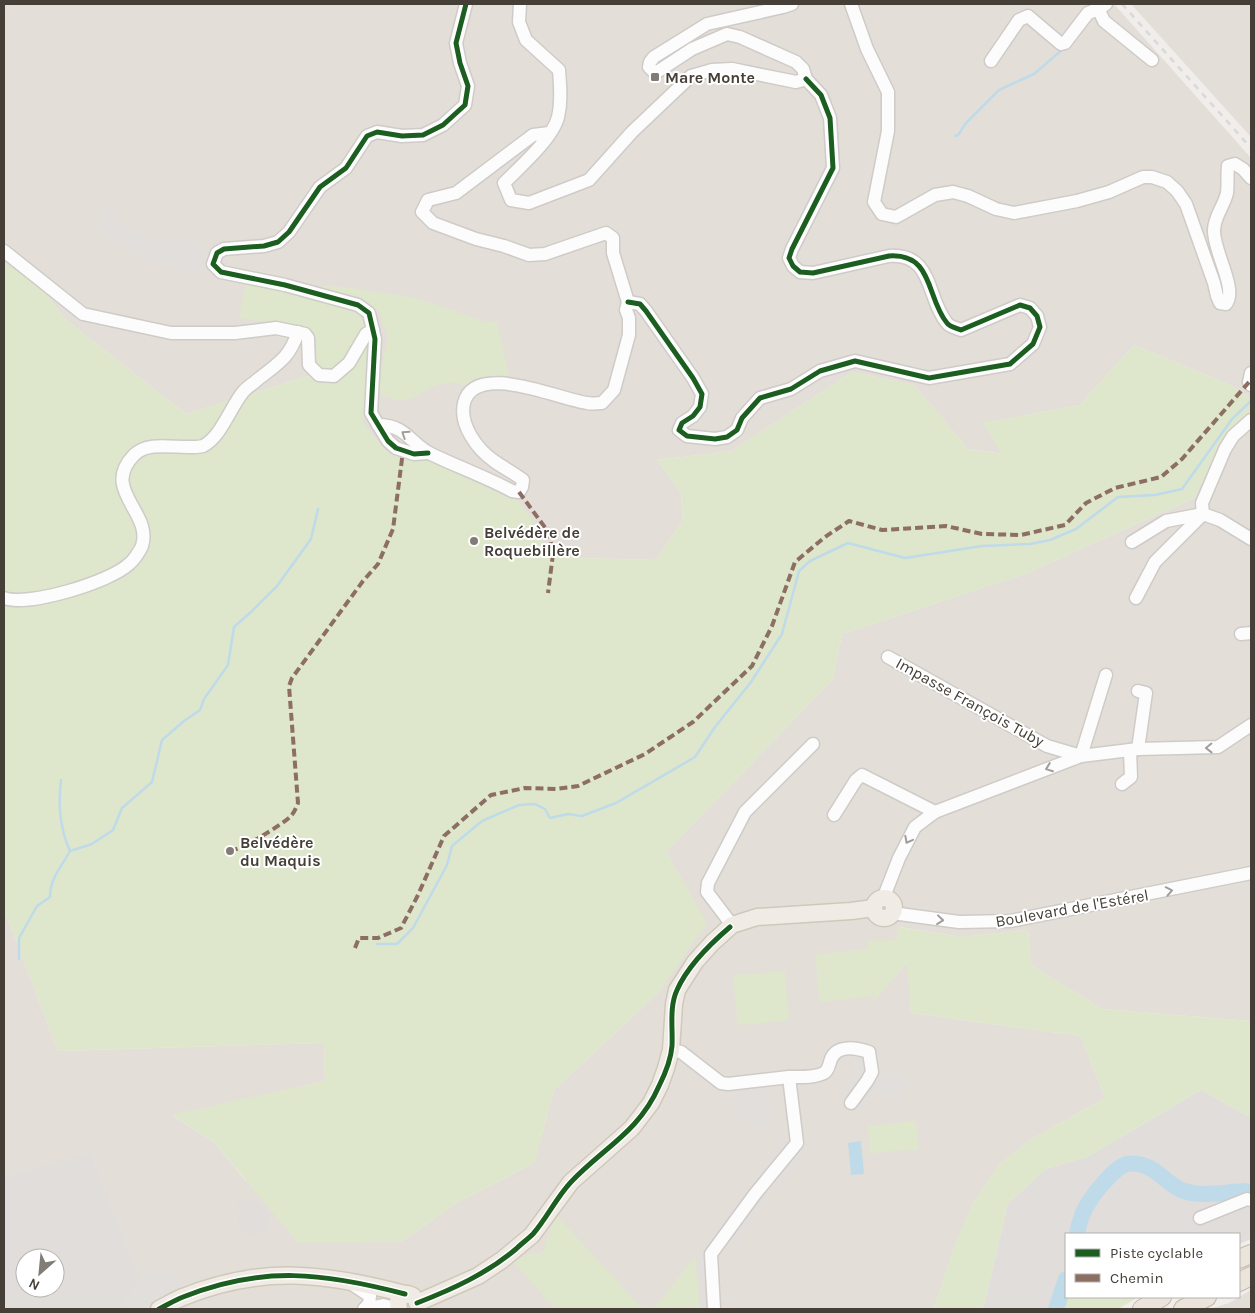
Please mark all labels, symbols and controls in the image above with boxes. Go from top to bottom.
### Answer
place label: Mare Monte [665,68,755,87]
marker: Mare Monte [649,71,661,83]
one-way arrow [401,431,411,440]
place label: Belvédère de Roquebillère [484,523,580,560]
marker: Belvédère de Roquebillère [468,535,480,547]
street label: Impasse François Tuby [893,653,1048,751]
one-way arrow [1205,742,1213,753]
one-way arrow [1046,762,1054,772]
place label: Belvédère du Maquis [240,833,321,870]
one-way arrow [904,835,914,844]
marker: Belvédère du Maquis [224,845,236,857]
street label: Boulevard de l'Estérel [994,885,1150,931]
one-way arrow [1165,886,1174,896]
one-way arrow [936,914,944,925]
legend [1065,1233,1240,1298]
text: Piste cyclable [1110,1244,1203,1262]
north arrow [15,1248,65,1298]
text: Chemin [1110,1269,1164,1287]
text: N [26,1274,43,1294]

